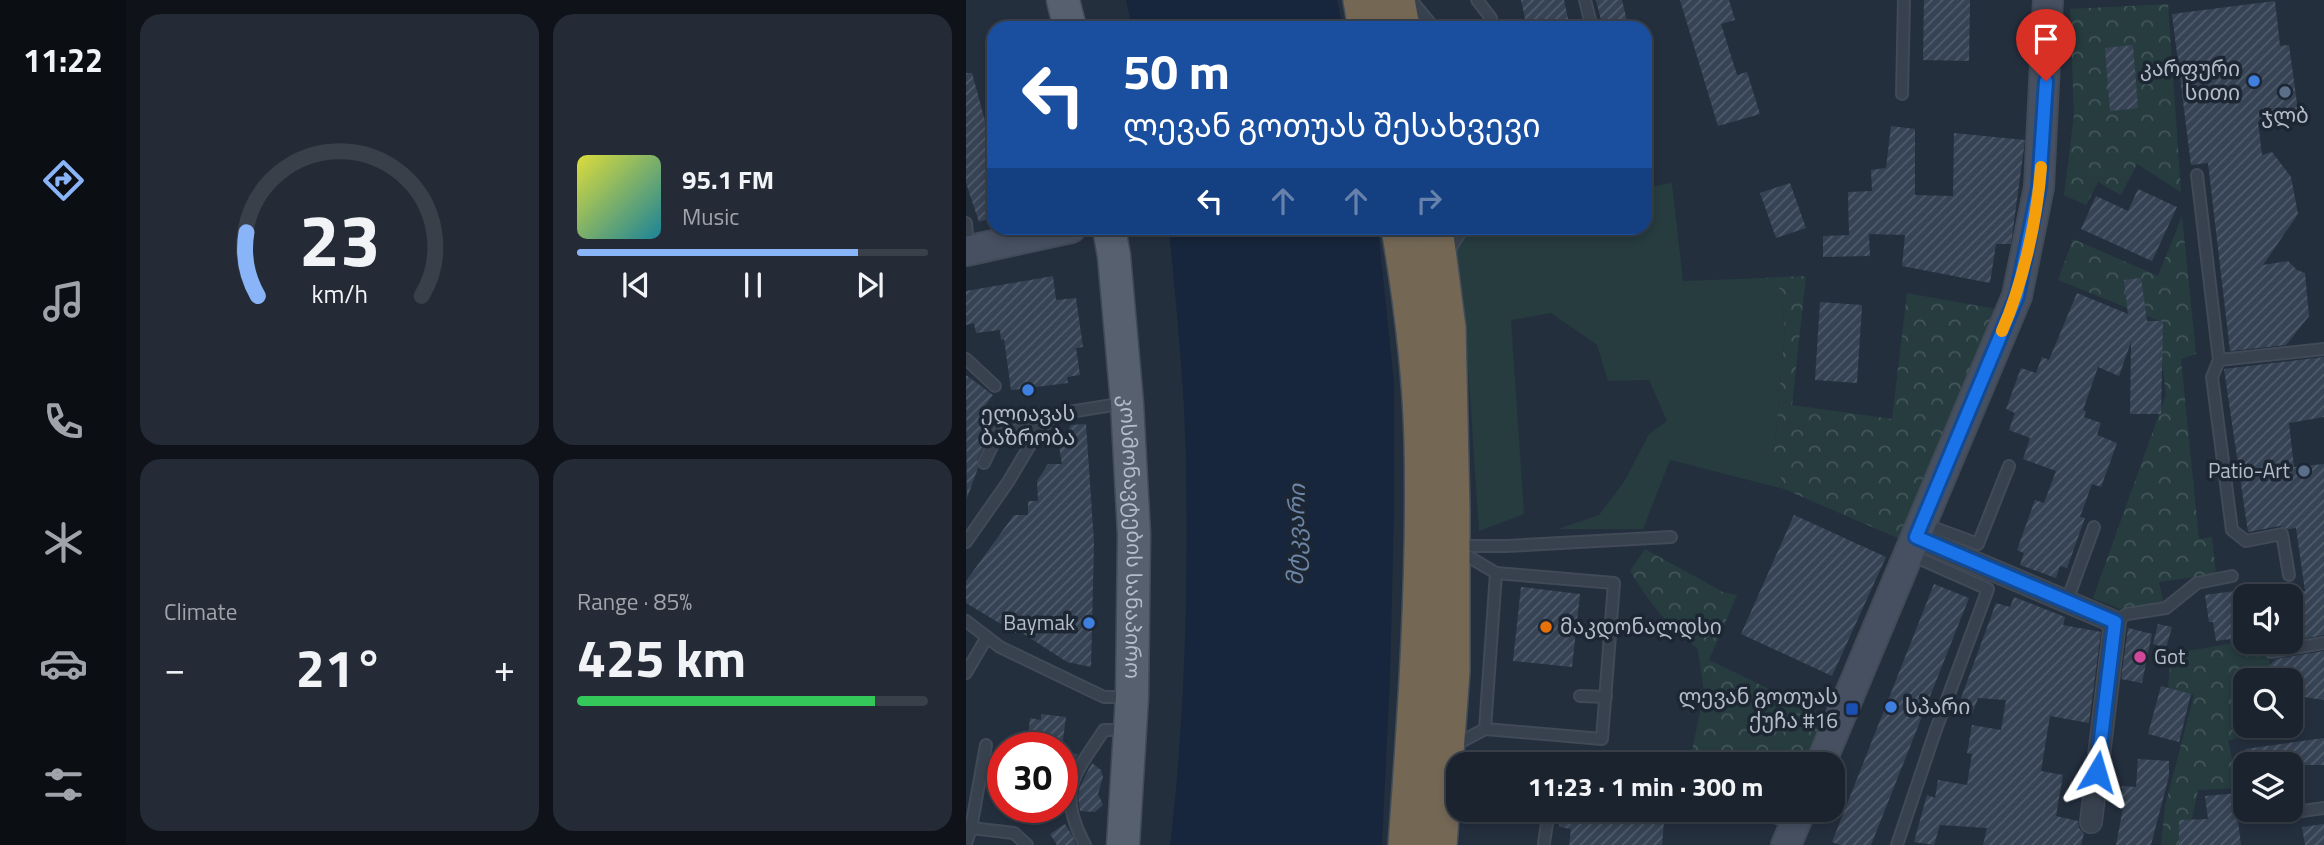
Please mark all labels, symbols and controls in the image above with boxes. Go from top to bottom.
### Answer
pin [2016,9,2076,81]
icon: arrive [2027,20,2065,58]
text: 50 m [1123,33,1230,108]
text: 11:22 [23,36,103,84]
icon: left [1008,49,1099,140]
place label: კარფური სითი [2140,52,2240,108]
marker: კარფური სითი [2246,73,2262,89]
marker: ჯლბ [2277,84,2293,100]
place label: ჯლბ [2261,99,2309,131]
text: ლევან გოთუას შესახვევი [1123,101,1541,149]
icon: directions [39,156,88,205]
text: 95.1 FM [682,160,774,199]
icon: left [1191,182,1229,220]
icon: ahead [1264,182,1302,220]
icon: ahead [1337,182,1375,220]
icon: right [1410,182,1448,220]
text: 23 [299,184,380,294]
text: Music [682,199,739,234]
icon: previous [617,266,655,304]
icon: pause [734,266,772,304]
icon: next [851,266,889,304]
text: km/h [311,275,368,313]
icon: music [39,277,88,326]
marker: ელიავას ბაზრობა [1020,382,1036,398]
street label: კოსმონავტების სანაპირო [1111,393,1151,679]
icon: phone [39,397,88,446]
place label: ელიავას ბაზრობა [981,397,1075,453]
place label: Patio-Art [2208,454,2291,486]
marker: Patio-Art [2296,463,2312,479]
water label: მტკვარი [1277,483,1314,586]
icon: climate [39,518,88,567]
text: Range · 85% [577,584,692,619]
map controls [2233,584,2303,822]
button: sound [2233,584,2303,654]
text: Climate [164,594,237,629]
place label: Baymak [1003,606,1075,638]
place label: მაკდონალდსი [1560,610,1722,642]
marker: Baymak [1081,615,1097,631]
text: 425 km [577,618,746,697]
marker: მაკდონალდსი [1538,619,1554,635]
text: 21° [296,628,383,707]
icon: car [39,639,88,688]
text: − [164,639,185,697]
text: + [494,639,515,697]
place label: Got [2154,640,2186,672]
marker: Got [2132,649,2148,665]
button: search [2233,668,2303,738]
place label: ლევან გოთუას ქუჩა #16 [1678,680,1838,736]
place label: სპარი [1905,690,1970,722]
marker: სპარი [1883,699,1899,715]
marker: ლევან გოთუას ქუჩა #16 [1844,701,1860,717]
speed limit sign: 30 [987,732,1078,823]
position arrow [2060,735,2134,809]
button: layers [2233,752,2303,822]
icon: filters [39,760,88,809]
text: 11:23 · 1 min · 300 m [1528,767,1763,806]

